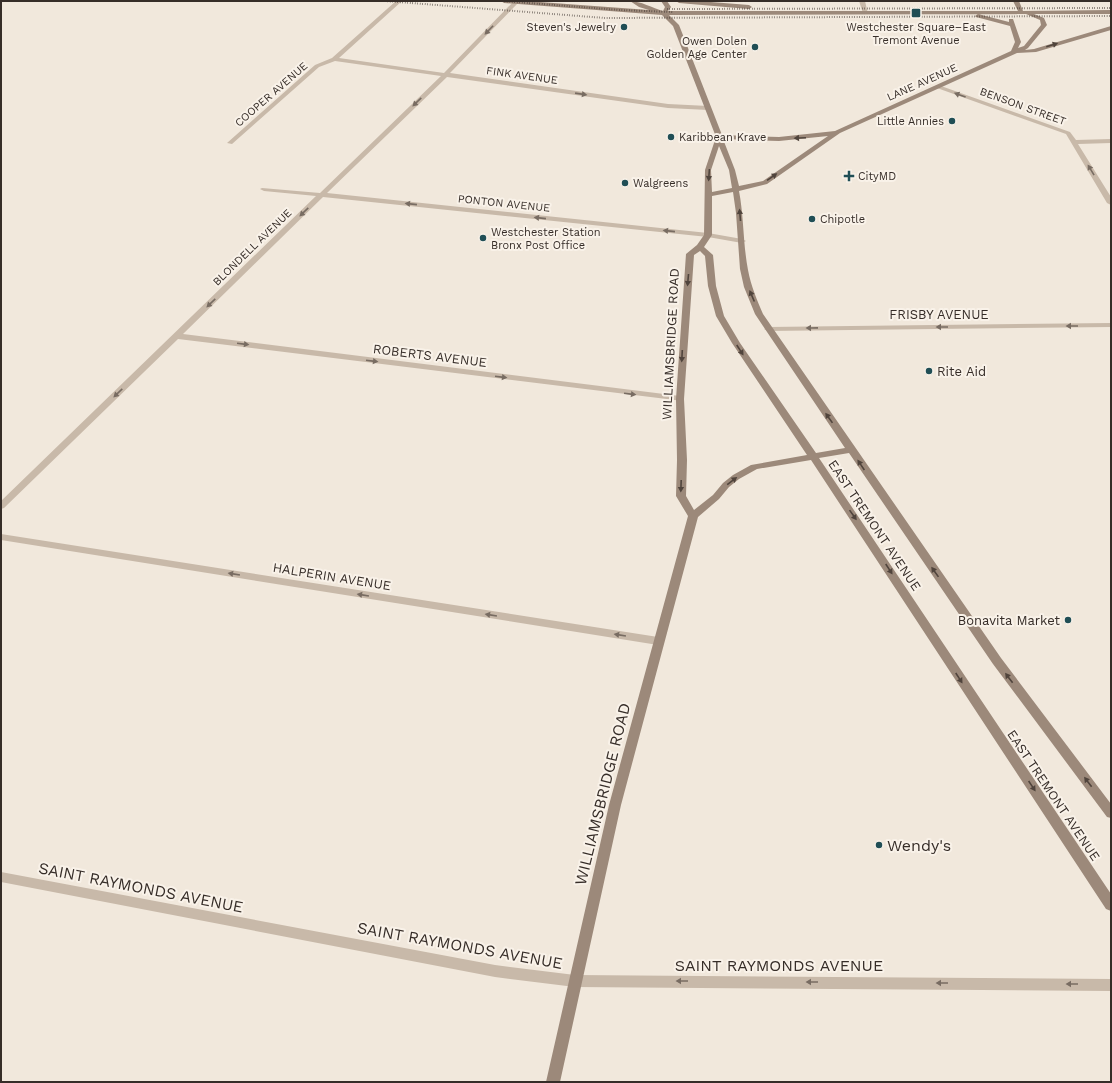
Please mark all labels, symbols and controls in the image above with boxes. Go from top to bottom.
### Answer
marker: Westchester Square–East Tremont Avenue [910,7,922,19]
place label: Steven's Jewelry [527,21,616,34]
place label: Westchester Square–East Tremont Avenue [846,21,986,47]
marker: Steven's Jewelry [619,22,629,32]
one-way arrow [484,25,494,35]
place label: Owen Dolen Golden Age Center [646,35,748,61]
marker: Owen Dolen Golden Age Center [750,42,760,52]
one-way arrow [1046,42,1058,48]
street label: COOPER AVENUE [232,59,310,129]
street label: LANE AVENUE [885,61,960,104]
street label: FINK AVENUE [485,64,559,87]
street label: BENSON STREET [978,85,1068,128]
one-way arrow [575,91,587,97]
one-way arrow [954,91,966,97]
one-way arrow [412,97,422,107]
place label: Little Annies [877,115,944,128]
marker: Little Annies [947,116,957,126]
place label: Karibbean Krave [679,131,766,144]
marker: Karibbean Krave [666,132,676,142]
one-way arrow [794,134,806,141]
one-way arrow [1087,165,1095,175]
one-way arrow [705,169,712,181]
marker: CityMD [843,170,855,182]
place label: CityMD [858,170,896,183]
one-way arrow [767,173,778,181]
place label: Walgreens [633,177,688,190]
marker: Walgreens [620,178,630,188]
street label: PONTON AVENUE [457,192,551,215]
one-way arrow [405,201,417,207]
street label: BLONDELL AVENUE [210,206,294,288]
one-way arrow [299,207,309,217]
one-way arrow [737,209,743,221]
place label: Chipotle [820,213,865,226]
one-way arrow [534,214,546,221]
marker: Chipotle [807,214,817,224]
place label: Westchester Station Bronx Post Office [491,226,601,252]
one-way arrow [663,228,675,235]
marker: Westchester Station Bronx Post Office [478,233,488,243]
street label: WILLIAMSBRIDGE ROAD [659,268,682,420]
one-way arrow [684,274,691,286]
one-way arrow [748,290,754,302]
one-way arrow [206,298,216,307]
street label: FRISBY AVENUE [889,307,989,322]
one-way arrow [1065,323,1078,329]
one-way arrow [935,324,948,330]
one-way arrow [805,325,818,331]
one-way arrow [237,341,249,347]
street label: ROBERTS AVENUE [372,341,488,370]
one-way arrow [736,345,744,355]
one-way arrow [679,350,686,362]
one-way arrow [366,357,378,364]
place label: Rite Aid [937,364,986,379]
marker: Rite Aid [924,366,934,376]
one-way arrow [495,374,507,380]
one-way arrow [113,388,123,398]
one-way arrow [624,390,636,397]
one-way arrow [825,412,833,423]
street label: EAST TREMONT AVENUE [825,457,924,593]
one-way arrow [857,460,865,470]
one-way arrow [726,476,737,485]
one-way arrow [678,480,684,493]
one-way arrow [849,510,857,520]
street label: HALPERIN AVENUE [272,560,392,593]
one-way arrow [885,563,892,575]
one-way arrow [931,566,939,577]
one-way arrow [228,571,240,577]
one-way arrow [357,591,369,597]
one-way arrow [485,612,497,618]
place label: Bonavita Market [958,613,1061,628]
marker: Bonavita Market [1063,615,1073,625]
one-way arrow [613,632,626,638]
one-way arrow [955,673,963,683]
one-way arrow [1006,673,1014,683]
street label: WILLIAMSBRIDGE ROAD [571,701,634,887]
street label: EAST TREMONT AVENUE [1004,727,1103,863]
one-way arrow [1083,776,1092,787]
one-way arrow [1028,781,1036,791]
place label: Wendy's [887,836,951,855]
marker: Wendy's [874,840,884,850]
street label: SAINT RAYMONDS AVENUE [37,858,245,917]
street label: SAINT RAYMONDS AVENUE [356,918,564,973]
street label: SAINT RAYMONDS AVENUE [675,956,883,975]
one-way arrow [675,978,688,984]
one-way arrow [805,979,818,985]
one-way arrow [935,980,948,986]
one-way arrow [1066,981,1078,988]

